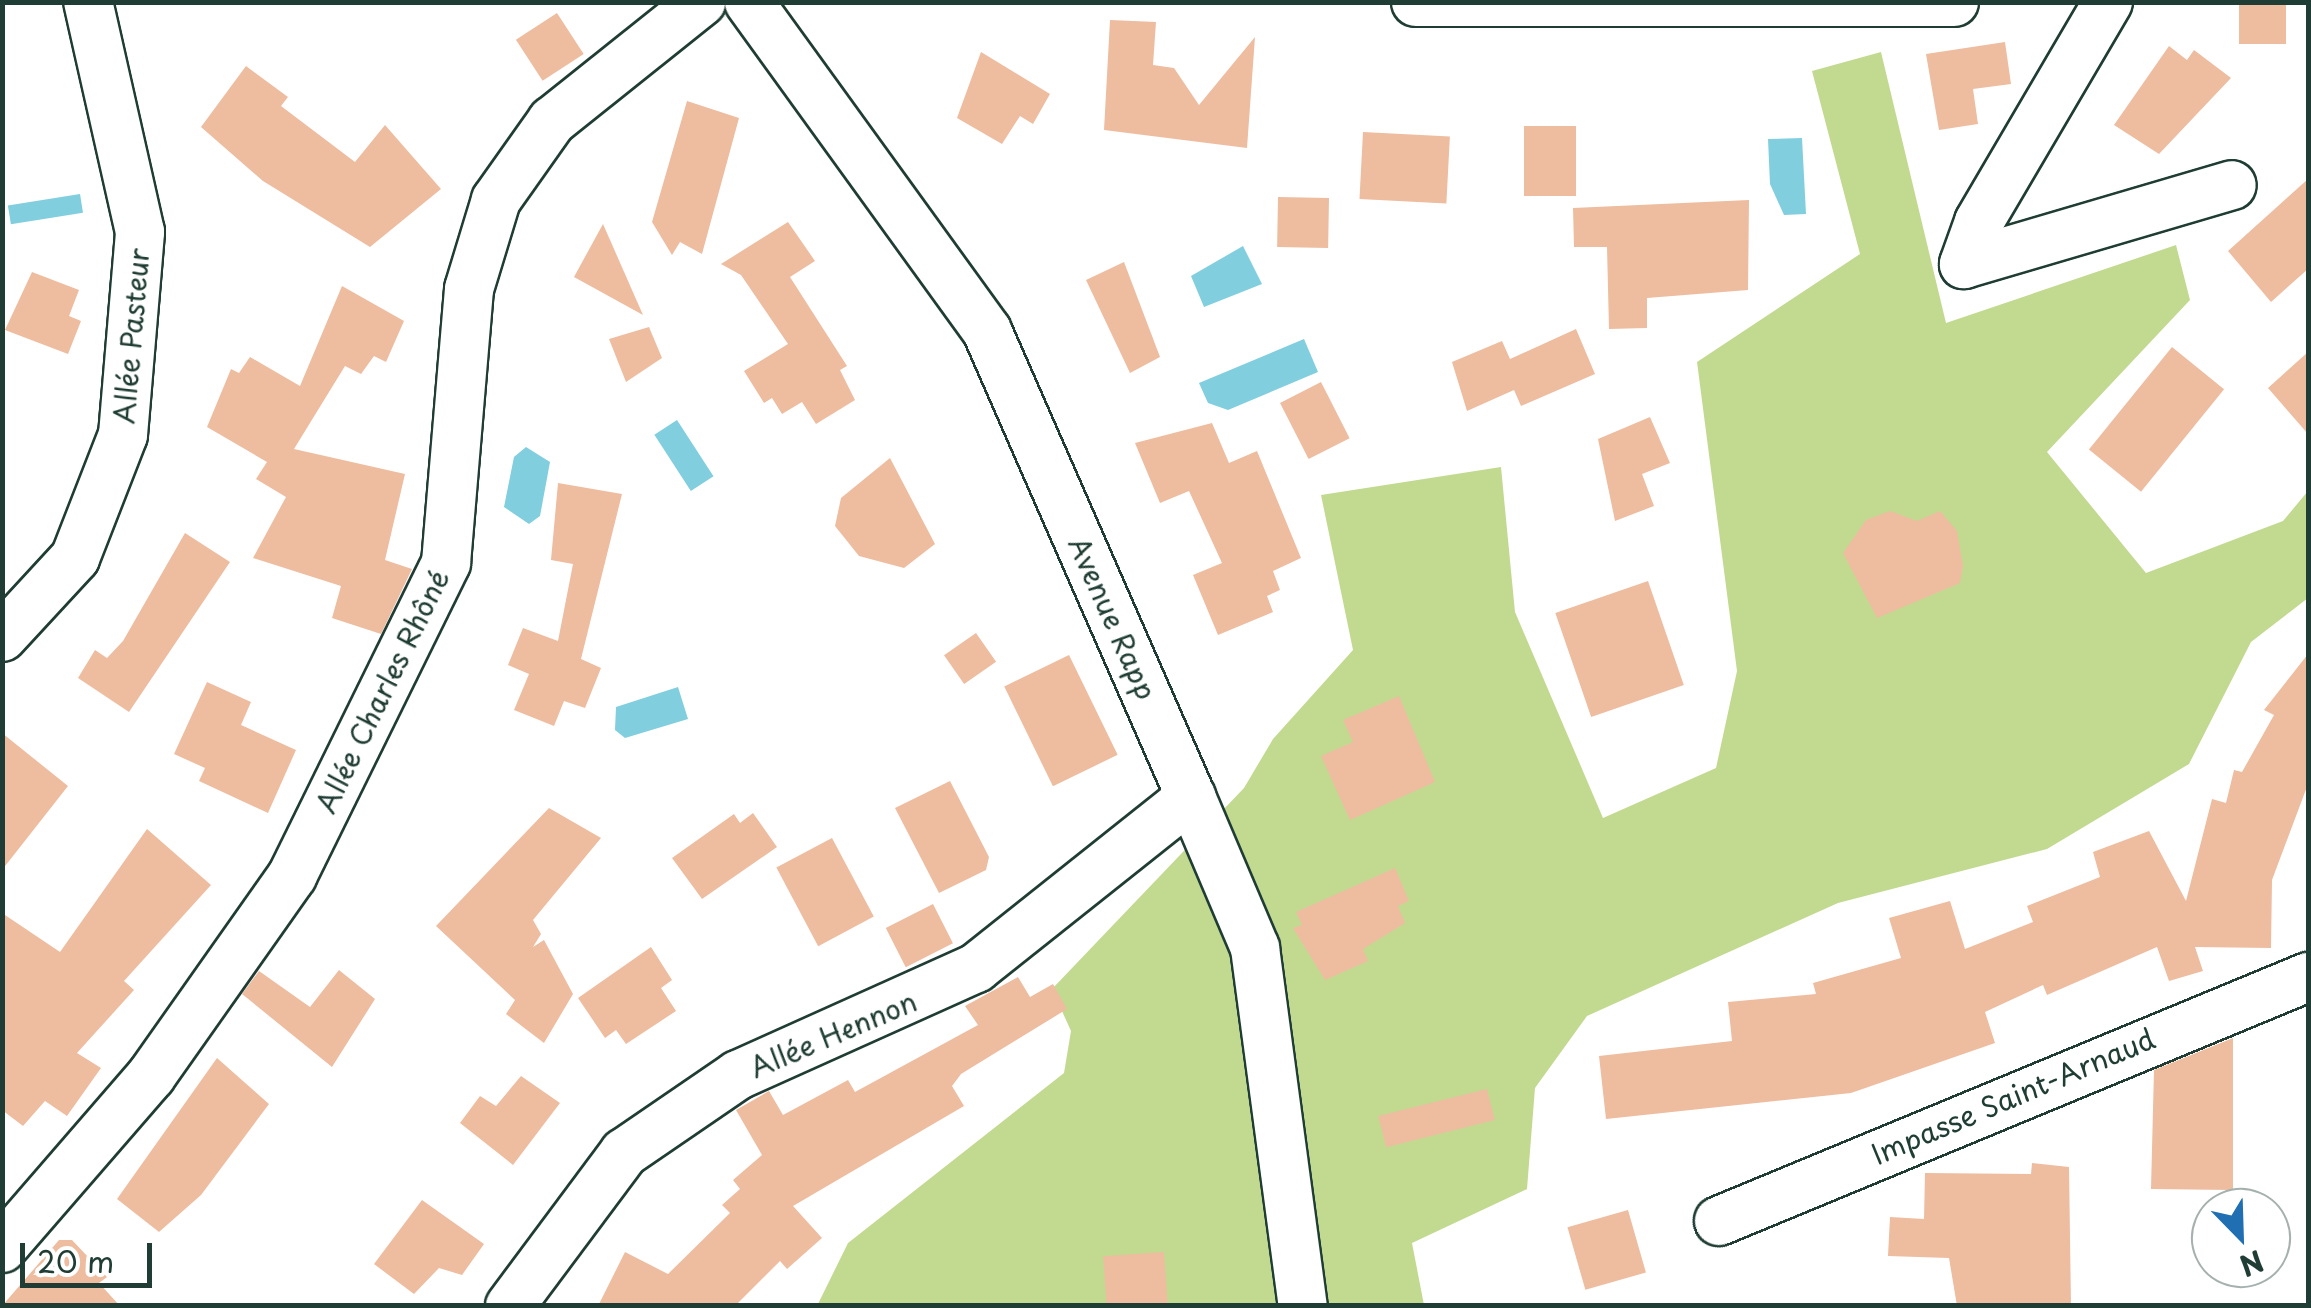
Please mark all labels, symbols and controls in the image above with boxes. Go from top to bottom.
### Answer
street label: Allée Pasteur [106,246,156,426]
street label: Avenue Rapp [1062,531,1164,705]
street label: Allée Charles Rhôné [307,562,457,820]
street label: Allée Hennon [743,983,923,1085]
street label: Impasse Saint-Arnaud [1867,1021,2159,1171]
north arrow [2191,1188,2291,1288]
scale bar [25,1223,158,1285]
text: 20 m [37,1238,114,1283]
text: N [2234,1240,2271,1288]

